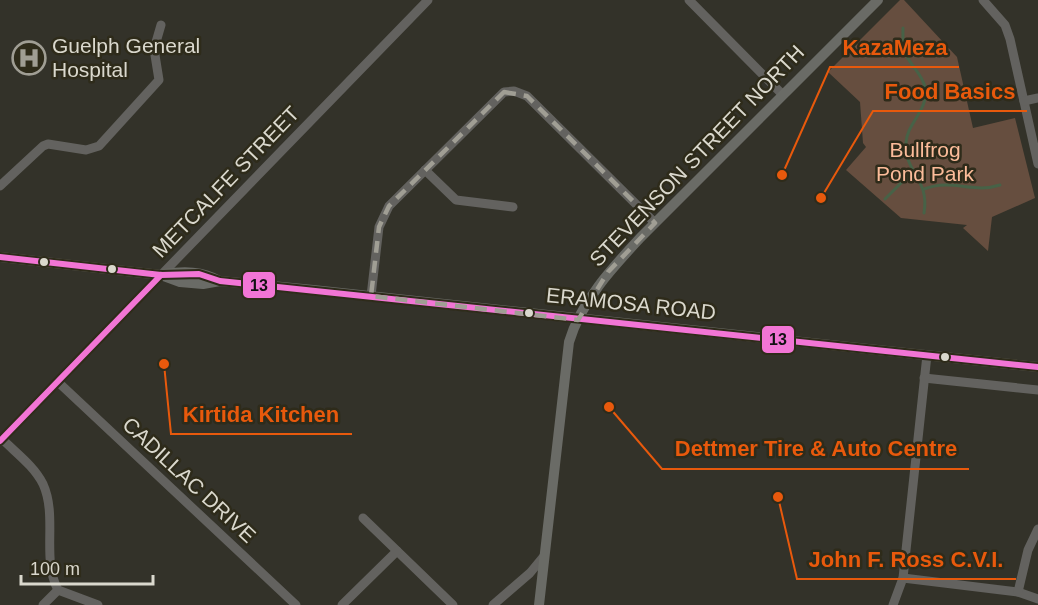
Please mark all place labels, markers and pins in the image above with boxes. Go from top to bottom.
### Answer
callout: KazaMeza [830,27,959,67]
place label: Guelph General Hospital [52,34,200,81]
hospital icon: Guelph General Hospital [11,40,47,76]
callout: Food Basics [873,71,1027,111]
unlabelled marker [38,256,50,268]
unlabelled marker [106,263,118,275]
unlabelled marker [523,307,535,319]
unlabelled marker [939,351,951,363]
callout: Kirtida Kitchen [171,394,352,434]
callout: Dettmer Tire & Auto Centre [662,429,969,469]
callout: John F. Ross C.V.I. [797,539,1016,579]

